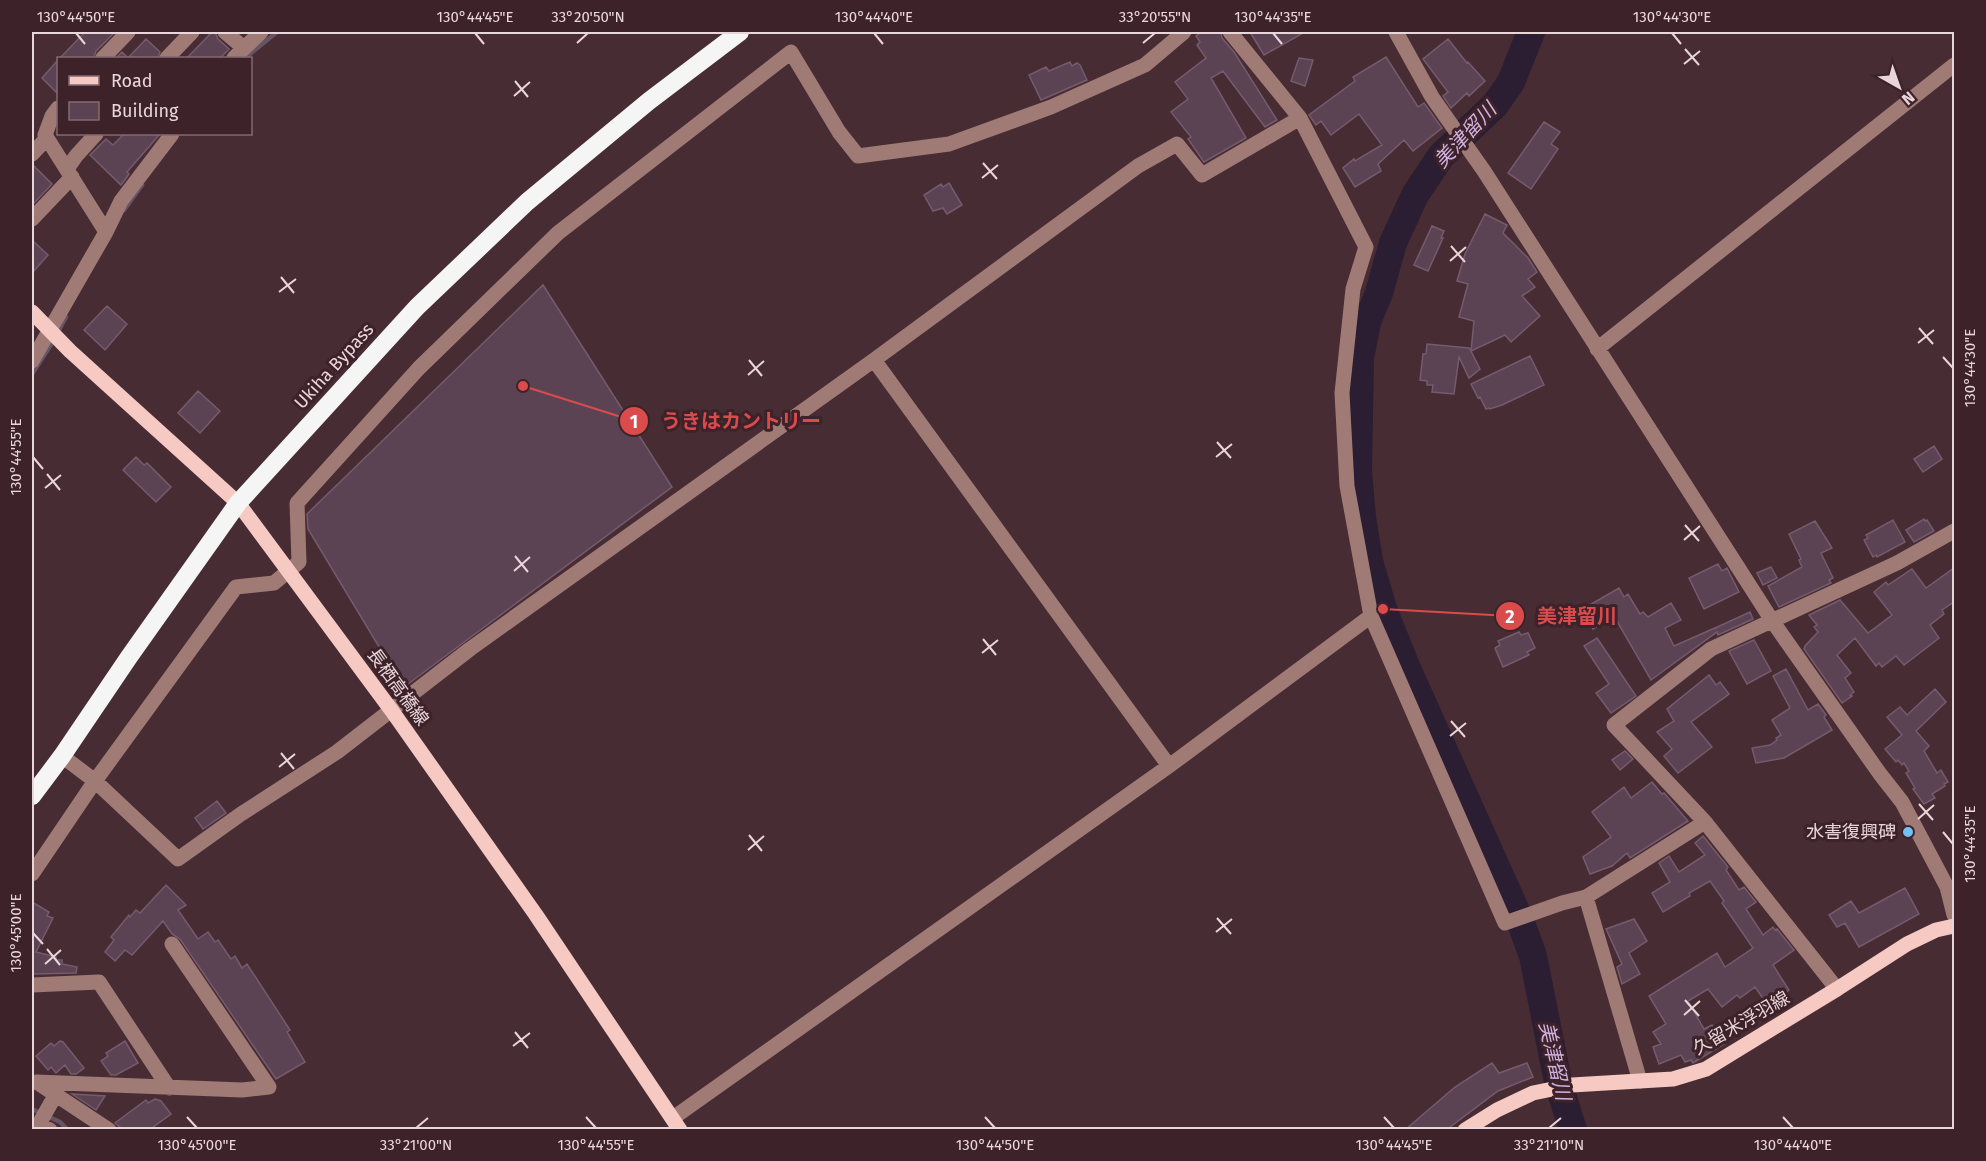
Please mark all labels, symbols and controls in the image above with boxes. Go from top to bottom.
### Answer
text: 130°44'50"E [37,8,115,26]
text: 130°44'45"E [437,8,514,26]
text: 33°20'50"N [551,8,625,26]
text: 130°44'40"E [835,8,913,26]
text: 33°20'55"N [1119,8,1191,26]
text: 130°44'35"E [1234,8,1312,26]
text: 130°44'30"E [1633,8,1711,26]
legend [57,57,252,135]
north arrow [1869,57,1929,117]
text: Road [111,70,153,92]
text: N [1898,87,1918,109]
water label: 美津留川 [1429,96,1502,172]
text: Building [111,100,179,122]
street label: Ukiha Bypass [290,319,378,413]
text: 130°44'30"E [1961,329,1979,407]
callout: うきはカントリー [619,402,833,440]
text: うきはカントリー [661,409,821,433]
text: 1 [630,411,638,433]
text: 130°44'55"E [7,418,25,496]
callout: 美津留川 [1495,597,1629,635]
text: 美津留川 [1537,604,1617,628]
text: 2 [1505,606,1515,628]
street label: 長栖高橋線 [363,644,433,730]
text: 130°44'35"E [1961,805,1979,883]
place label: 水害復興碑 [1806,821,1896,843]
marker: 水害復興碑 [1901,825,1915,839]
text: 130°45'00"E [7,894,25,972]
street label: 久留米浮羽線 [1689,986,1793,1060]
water label: 美津留川 [1534,1019,1576,1105]
text: 130°45'00"E [158,1136,236,1154]
text: 33°21'00"N [380,1136,452,1154]
text: 130°44'55"E [557,1136,635,1154]
text: 130°44'50"E [956,1136,1034,1154]
text: 130°44'45"E [1356,1136,1433,1154]
text: 33°21'10"N [1514,1136,1584,1154]
text: 130°44'40"E [1754,1136,1832,1154]

